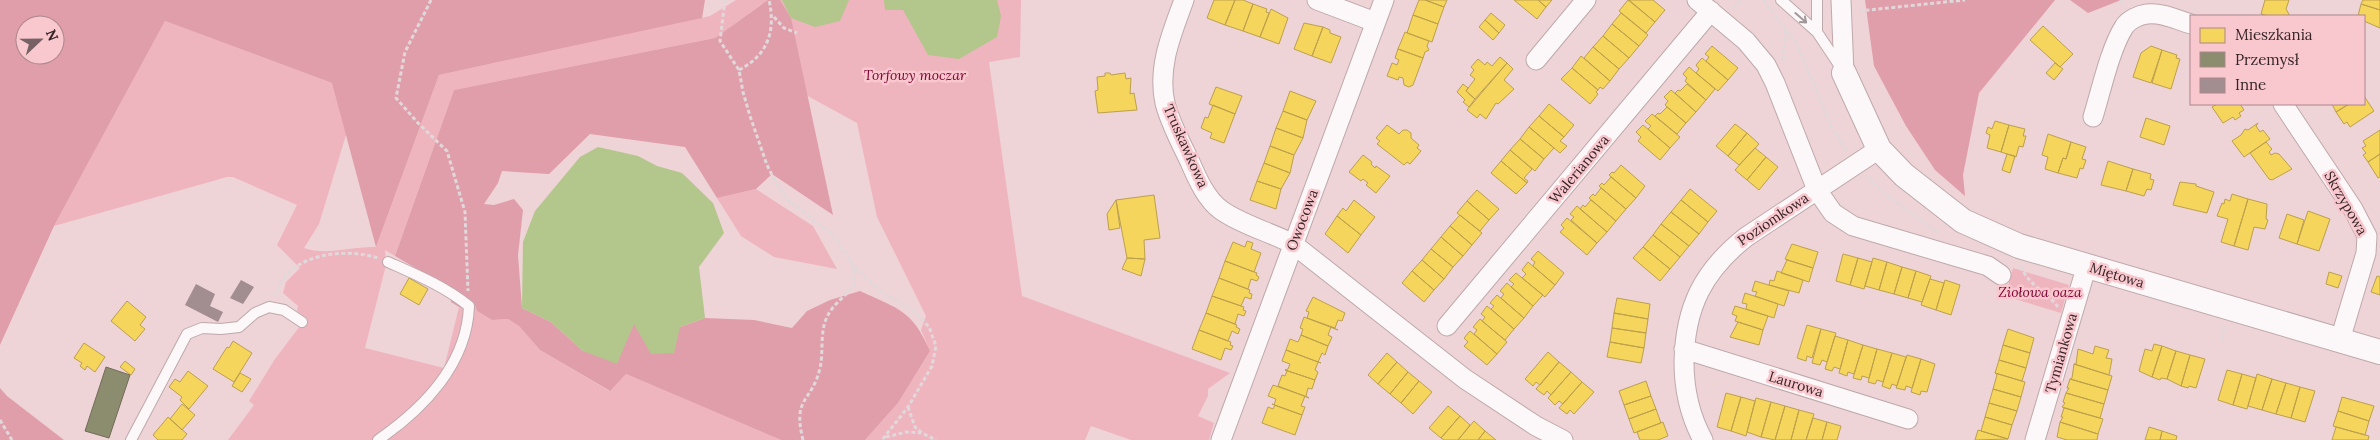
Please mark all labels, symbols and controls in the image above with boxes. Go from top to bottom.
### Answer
one-way arrow [1795,13,1808,24]
north arrow [15,15,65,65]
legend [2190,15,2365,105]
text: Mieszkania [2235,25,2313,44]
text: N [42,27,62,44]
text: Przemysł [2235,50,2299,69]
park label: Torfowy moczar [864,66,967,84]
text: Inne [2235,75,2266,94]
street label: Truskawkowa [1160,102,1212,190]
street label: Walerianowa [1545,131,1613,207]
street label: Skrzypowa [2321,168,2371,238]
street label: Owocowa [1282,187,1322,253]
street label: Poziomkowa [1734,189,1812,249]
street label: Miętowa [2088,258,2146,292]
park label: Ziołowa oaza [1998,283,2082,301]
street label: Tymiankowa [2041,311,2081,395]
street label: Laurowa [1766,367,1826,401]

